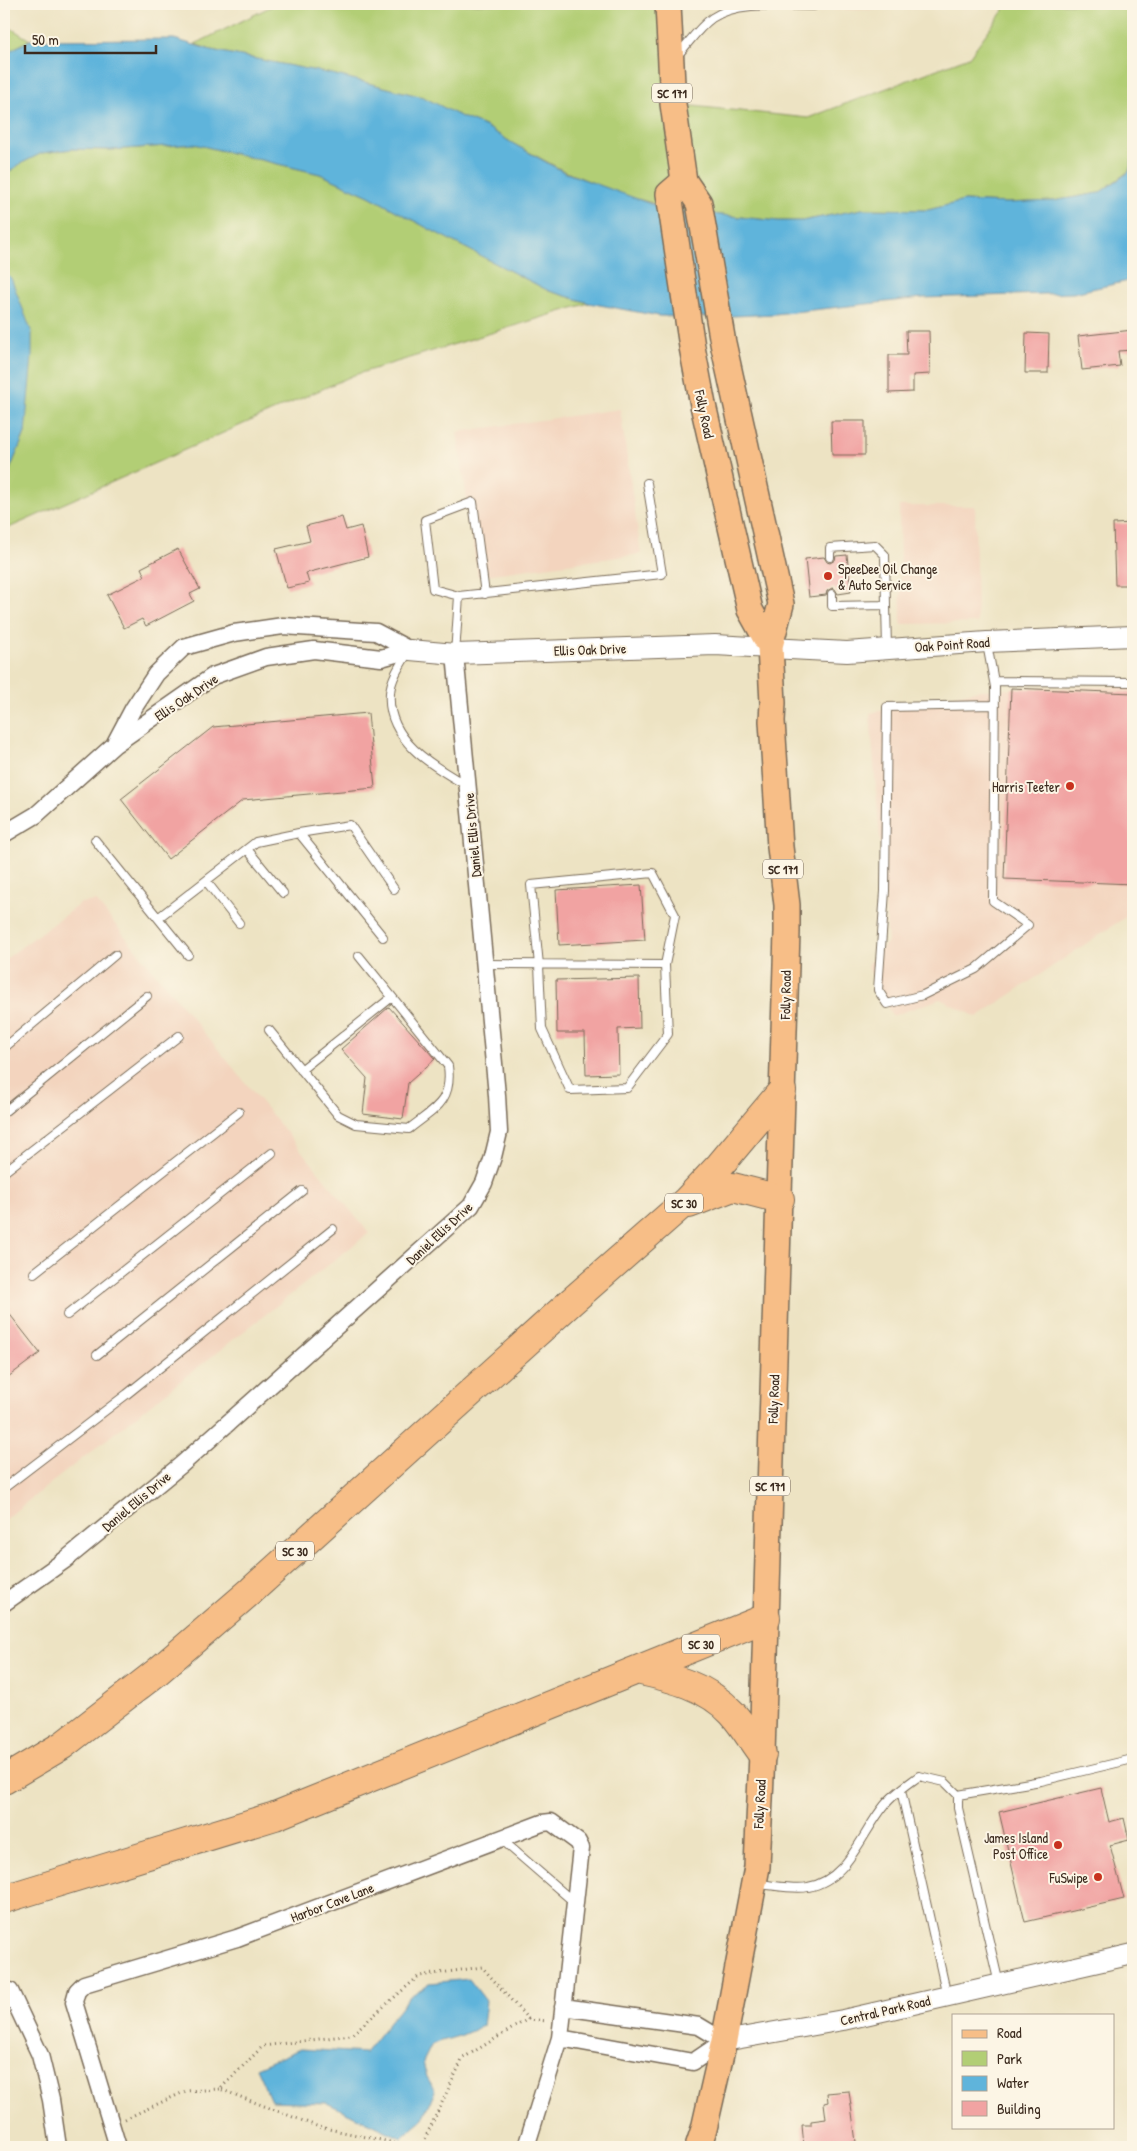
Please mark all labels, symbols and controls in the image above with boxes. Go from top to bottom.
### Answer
scale bar [25,22,156,54]
text: 50 m [32,29,59,50]
road number: SC 171 [652,84,692,102]
street label: Folly Road [689,387,719,441]
place label: SpeeDee Oil Change & Auto Service [838,559,938,594]
marker: SpeeDee Oil Change & Auto Service [822,570,834,582]
street label: Oak Point Road [914,632,991,656]
street label: Ellis Oak Drive [553,638,627,660]
street label: Ellis Oak Drive [151,669,222,725]
place label: Harris Teeter [992,777,1061,796]
marker: Harris Teeter [1064,780,1076,792]
street label: Daniel Ellis Drive [459,792,485,878]
road number: SC 171 [763,860,803,879]
street label: Folly Road [775,970,796,1021]
road number: SC 30 [665,1194,703,1212]
street label: Daniel Ellis Drive [402,1197,477,1269]
street label: Folly Road [763,1374,784,1425]
street label: Daniel Ellis Drive [98,1466,175,1535]
road number: SC 171 [750,1476,790,1495]
road number: SC 30 [276,1542,314,1560]
road number: SC 30 [682,1635,720,1654]
street label: Folly Road [748,1778,771,1830]
place label: James Island Post Office [984,1828,1049,1863]
marker: James Island Post Office [1052,1839,1064,1851]
place label: FuSwipe [1049,1868,1088,1888]
marker: FuSwipe [1092,1871,1104,1883]
street label: Harbor Cave Lane [288,1877,377,1927]
street label: Central Park Road [838,1990,932,2030]
legend [952,2014,1114,2128]
text: Road [997,2022,1022,2043]
text: Park [997,2048,1022,2069]
text: Water [997,2072,1029,2093]
text: Building [997,2098,1041,2119]

